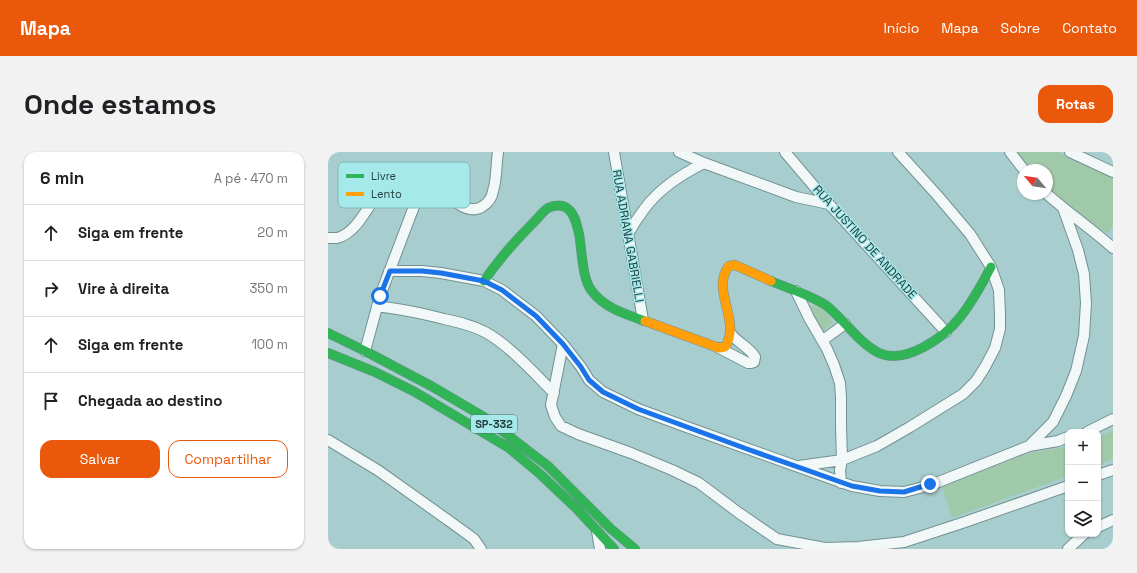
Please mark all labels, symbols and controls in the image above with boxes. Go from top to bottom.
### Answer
text: Mapa [20,16,71,41]
text: Início [883,19,919,37]
text: Mapa [941,19,979,37]
text: Sobre [1001,19,1040,37]
text: Contato [1062,19,1117,37]
button: Rotas [1038,85,1113,123]
text: Onde estamos [24,86,217,122]
legend [338,162,470,208]
north arrow [1017,164,1053,200]
text: 6 min [40,167,84,189]
street label: RUA ADRIANA GABRIELLI [608,168,648,304]
text: Livre [371,169,396,183]
text: A pé · 470 m [214,170,288,187]
street label: RUA JUSTINO DE ANDRADE [810,182,921,303]
text: Lento [371,187,402,201]
icon: ahead [40,222,62,244]
text: Siga em frente [78,223,184,242]
text: 20 m [257,224,288,241]
icon: right [40,278,62,300]
text: Vire à direita [78,279,169,298]
text: 350 m [250,280,288,297]
route start [371,287,389,305]
icon: ahead [40,334,62,356]
text: Siga em frente [78,335,184,354]
text: 100 m [251,336,288,353]
icon: arrive [40,390,62,412]
text: Chegada ao destino [78,391,222,410]
road number: SP-332 [471,415,517,433]
map controls [1065,429,1101,537]
button: + [1065,429,1101,465]
button: Salvar [40,440,160,478]
button: Compartilhar [168,440,288,478]
button: − [1065,465,1101,501]
route end [921,475,939,493]
button: layers [1065,501,1101,537]

